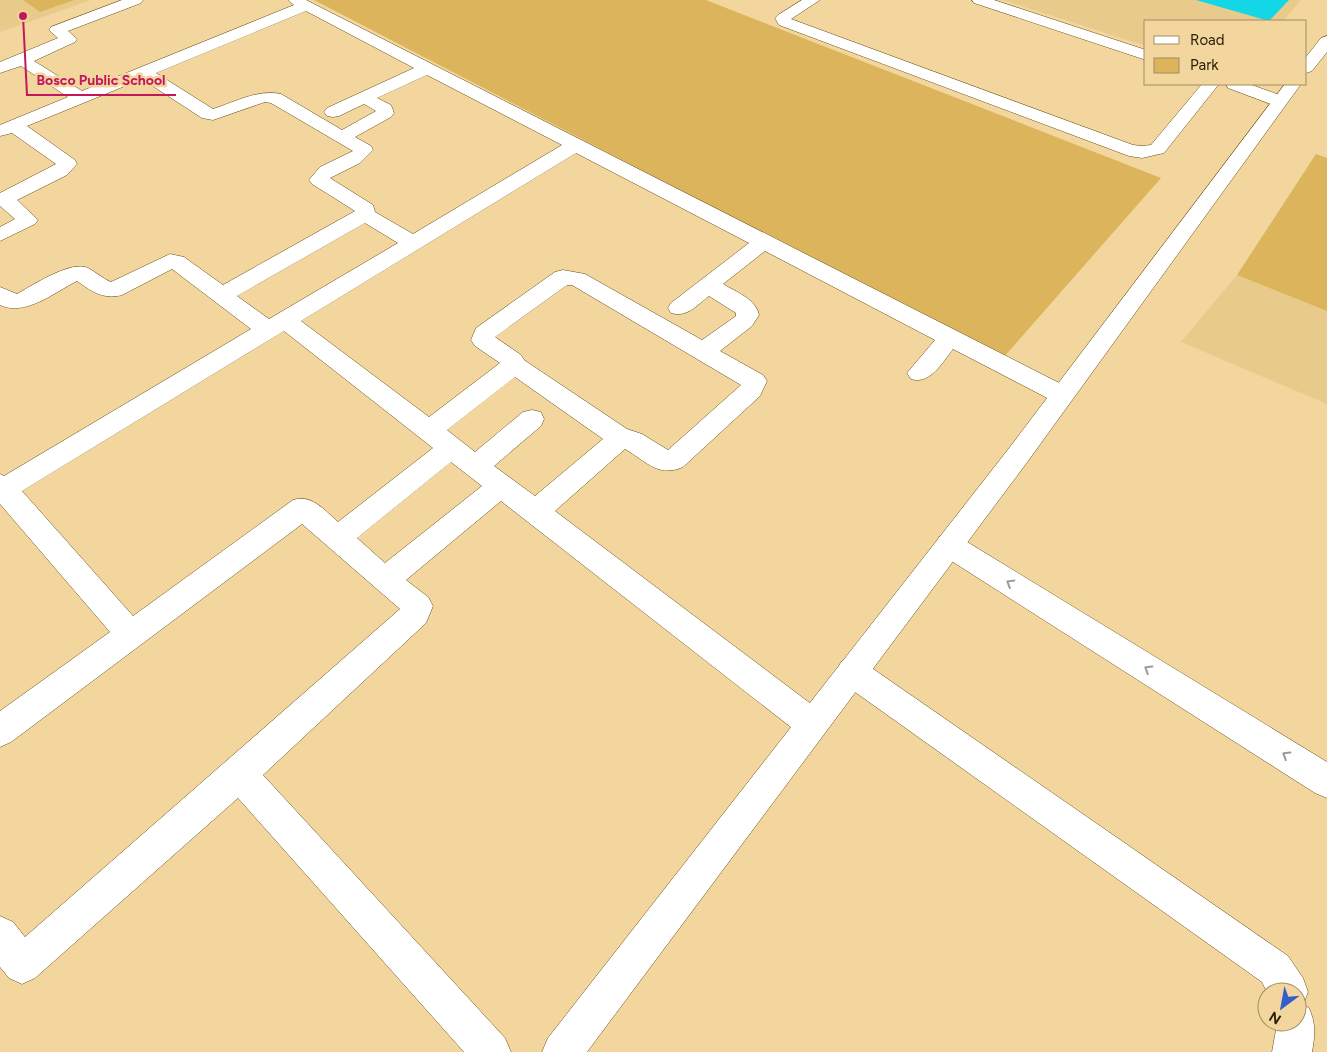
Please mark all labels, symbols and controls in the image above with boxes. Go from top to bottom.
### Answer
legend [1144,20,1307,85]
text: Road [1190,31,1225,49]
text: Park [1190,56,1219,74]
callout: Bosco Public School [27,66,176,95]
text: Bosco Public School [37,72,165,89]
one-way arrow [1006,579,1015,589]
one-way arrow [1144,665,1153,675]
one-way arrow [1282,751,1291,761]
north arrow [1257,982,1307,1032]
text: N [1266,1008,1284,1028]

